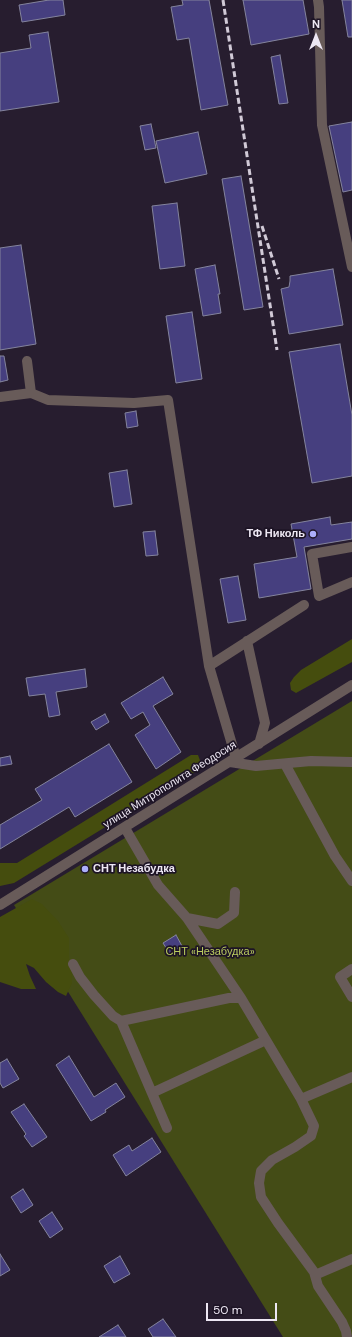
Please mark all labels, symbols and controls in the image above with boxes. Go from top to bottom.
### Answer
north arrow [296,16,336,56]
text: N [312,17,320,31]
place label: ТФ Николь [246,527,305,541]
marker: ТФ Николь [308,529,318,539]
street label: улица Митрополита Феодосия [101,738,239,832]
place label: СНТ Незабудка [93,862,175,876]
marker: СНТ Незабудка [80,864,90,874]
park label: СНТ «Незабудка» [165,945,255,959]
scale bar [208,1295,279,1321]
text: 50 m [213,1302,242,1318]

